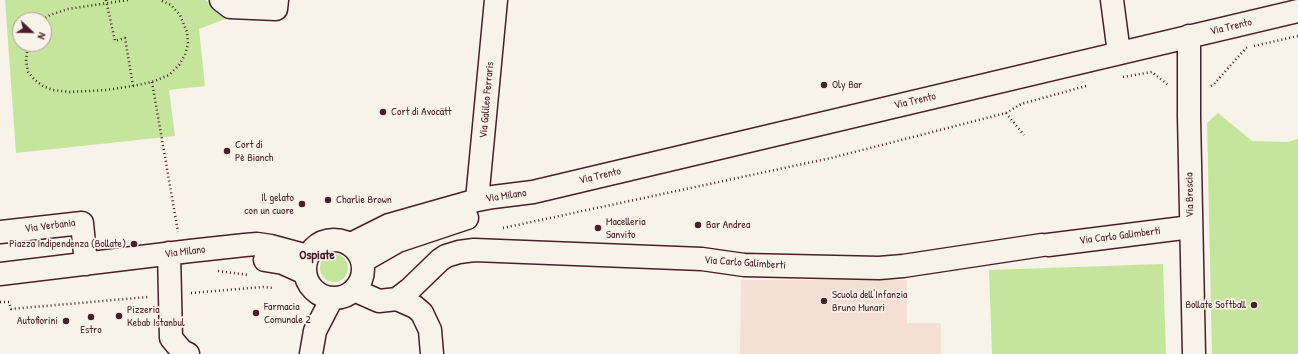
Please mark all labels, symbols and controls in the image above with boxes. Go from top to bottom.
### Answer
north arrow [12,12,52,52]
street label: Via Trento [1209,16,1253,38]
text: N [35,31,50,41]
street label: Via Galileo Ferraris [477,61,497,139]
place label: Oly Bar [832,78,862,92]
marker: Oly Bar [819,80,829,90]
street label: Via Trento [893,90,937,112]
place label: Cort di Avocätt [391,105,452,119]
marker: Cort di Avocätt [378,107,388,117]
place label: Cort di Pè Bianch [235,138,273,164]
marker: Cort di Pè Bianch [222,146,232,156]
street label: Via Trento [578,165,622,187]
street label: Via Brescia [1183,172,1197,218]
street label: Via Milano [485,186,527,206]
place label: Il gelato con un cuore [244,191,294,217]
place label: Charlie Brown [336,193,392,207]
marker: Charlie Brown [323,195,333,205]
marker: Il gelato con un cuore [297,199,307,209]
place label: Macelleria Sanvito [606,215,646,241]
street label: Via Verbania [24,216,76,236]
place label: Bar Andrea [706,218,750,232]
marker: Bar Andrea [693,220,703,230]
marker: Macelleria Sanvito [593,223,603,233]
street label: Via Carlo Galimberti [1079,224,1161,248]
place label: Piazza Indipendenza (Bollate) [9,237,126,251]
marker: Piazza Indipendenza (Bollate) [129,239,139,249]
street label: Via Milano [164,243,206,261]
district label: Ospiate [299,248,335,264]
street label: Via Carlo Galimberti [704,254,786,272]
place label: Scuola dell'Infanzia Bruno Munari [832,288,907,314]
marker: Scuola dell'Infanzia Bruno Munari [819,296,829,306]
place label: Bollate Softball [1185,298,1246,312]
place label: Farmacia Comunale 2 [264,300,311,326]
marker: Bollate Softball [1249,300,1259,310]
place label: Pizzeria Kebab Istanbul [127,303,185,329]
marker: Farmacia Comunale 2 [251,308,261,318]
marker: Pizzeria Kebab Istanbul [114,311,124,321]
marker: Estro [86,312,96,322]
place label: Autofiorini [17,314,58,328]
marker: Autofiorini [61,316,71,326]
place label: Estro [80,323,102,337]

